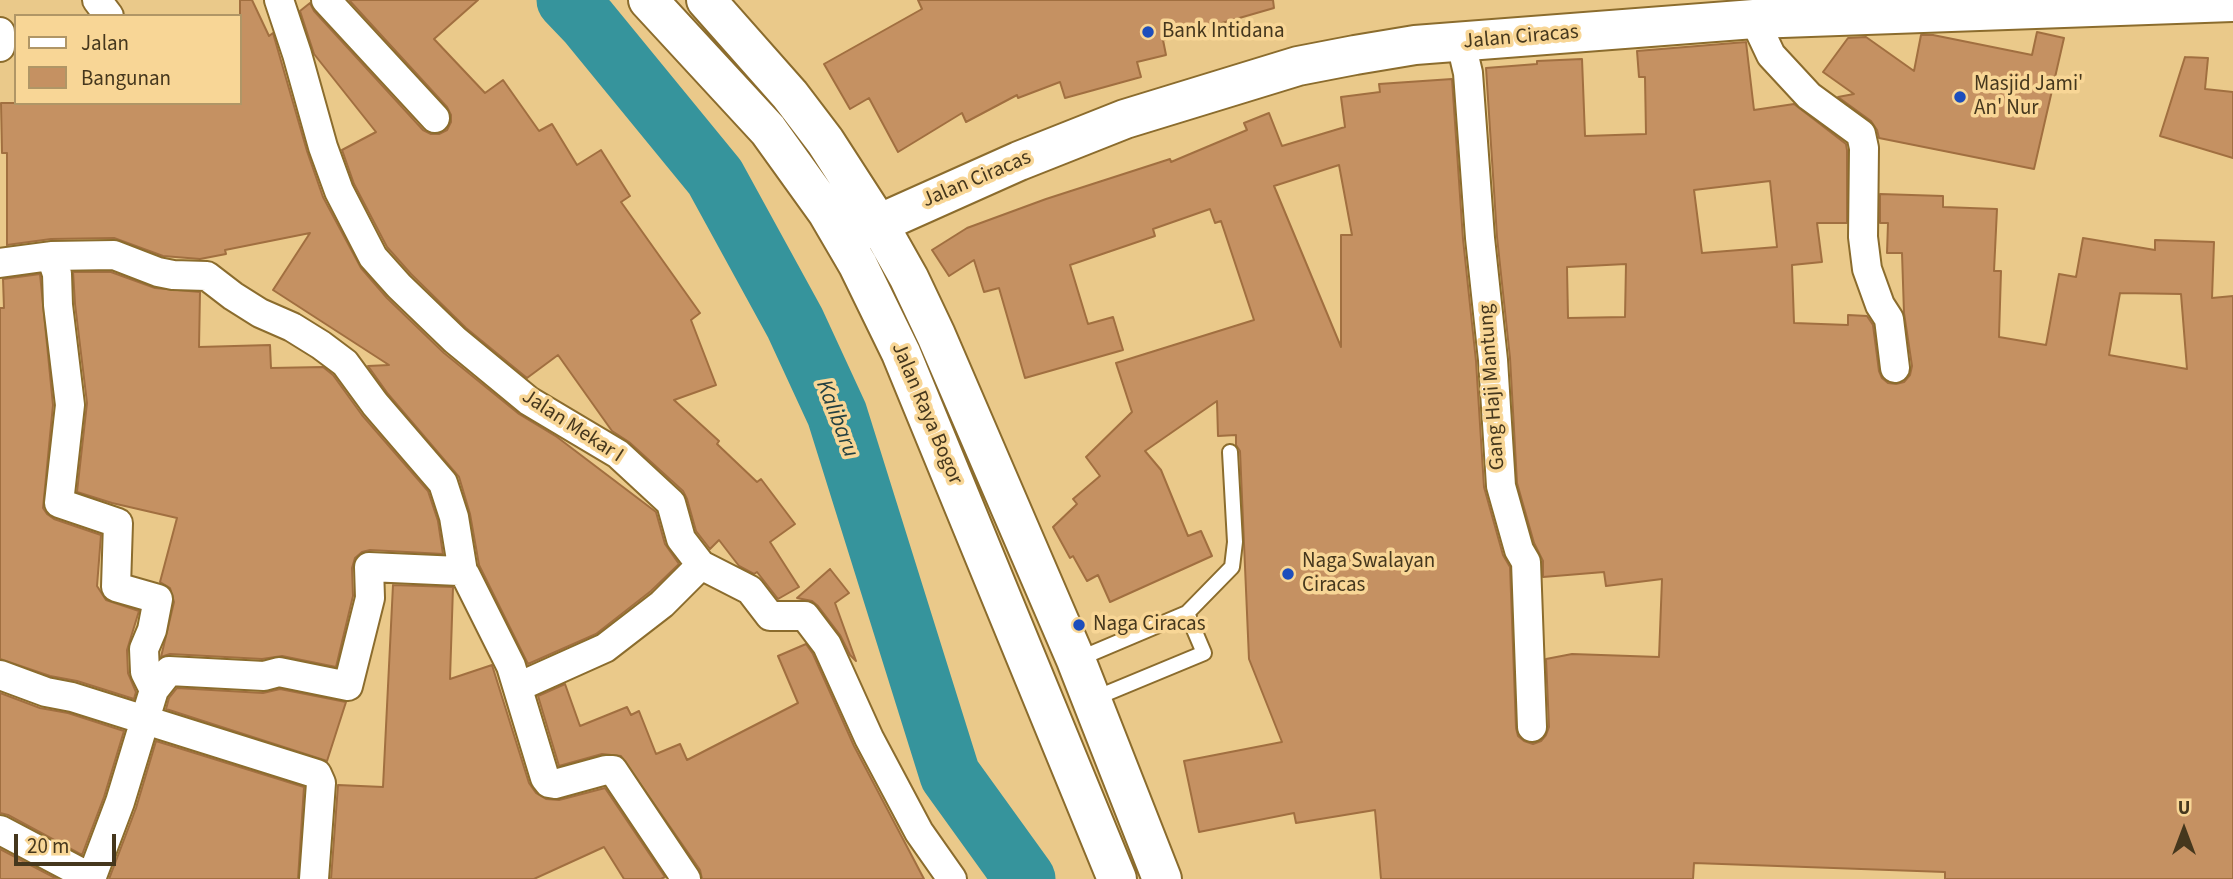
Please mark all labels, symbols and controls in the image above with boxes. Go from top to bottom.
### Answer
legend [14,14,242,105]
place label: Bank Intidana [1162,19,1285,45]
street label: Jalan Ciracas [1462,20,1580,56]
marker: Bank Intidana [1140,24,1156,40]
text: Jalan [81,28,129,58]
text: Bangunan [81,63,171,93]
place label: Masjid Jami' An' Nur [1974,72,2083,122]
marker: Masjid Jami' An' Nur [1952,89,1968,105]
street label: Jalan Ciracas [919,146,1035,214]
street label: Gang Haji Mantung [1475,303,1511,471]
street label: Jalan Raya Bogor [885,339,967,489]
water label: Kalibaru [809,376,863,462]
street label: Jalan Mekar I [517,385,627,469]
place label: Naga Swalayan Ciracas [1302,549,1435,599]
marker: Naga Swalayan Ciracas [1280,566,1296,582]
place label: Naga Ciracas [1093,612,1205,638]
marker: Naga Ciracas [1071,617,1087,633]
north arrow [2149,795,2219,865]
text: U [2178,795,2190,822]
scale bar [18,820,119,864]
text: 20 m [27,831,69,861]

